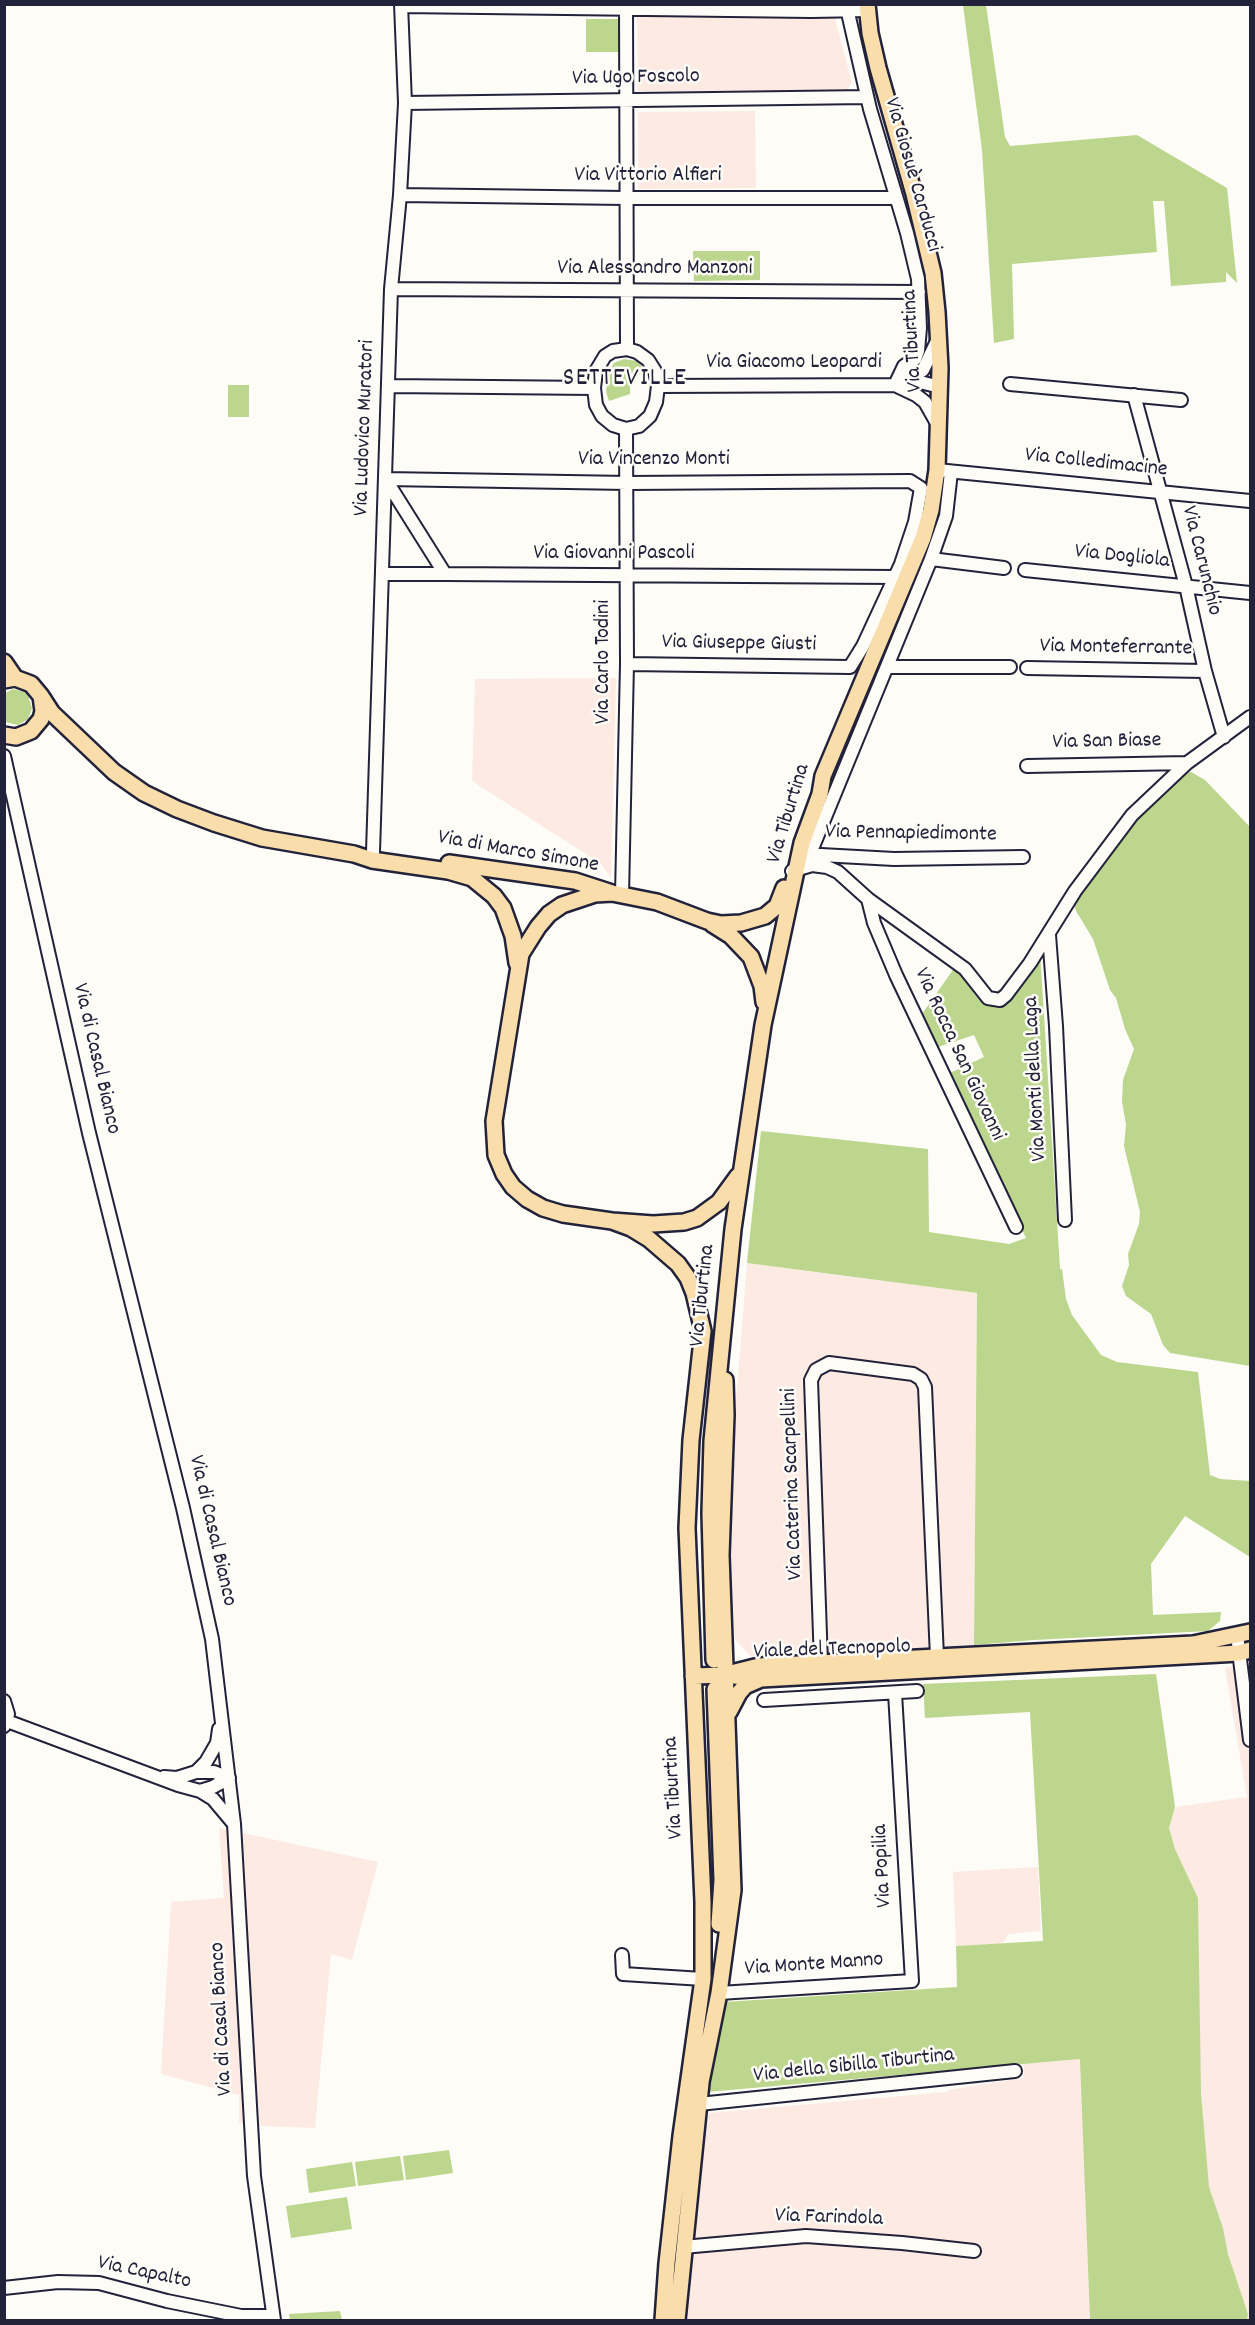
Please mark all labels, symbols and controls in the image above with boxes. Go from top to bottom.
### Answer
street label: Via Ugo Foscolo [572,65,700,93]
street label: Via Giosuè Carducci [876,95,946,255]
street label: Via Vittorio Alfieri [575,164,721,190]
street label: Via Alessandro Manzoni [558,257,752,283]
street label: Via Tiburtina [898,289,930,393]
street label: Via Ludovico Muratori [350,339,382,517]
street label: Via Giacomo Leopardi [706,351,882,377]
district label: SETTEVILLE [563,364,687,396]
street label: Via Colledimacine [1023,443,1169,485]
street label: Via Vincenzo Monti [578,448,730,474]
street label: Via Carunchio [1174,504,1226,618]
street label: Via Dogliola [1073,540,1171,576]
street label: Via Giovanni Pascoli [533,542,695,568]
street label: Via Carlo Todini [592,600,618,724]
street label: Via Giuseppe Giusti [662,630,816,660]
street label: Via Monteferrante [1039,634,1193,664]
street label: Via San Biase [1052,729,1162,757]
street label: Via Tiburtina [762,761,818,867]
street label: Via Pennapiedimonte [825,820,997,850]
street label: Via di Marco Simone [436,826,600,880]
street label: Via Rocca San Giovanni [906,964,1010,1146]
street label: Via di Casal Bianco [65,981,125,1137]
street label: Via Monti della Laga [1019,996,1055,1162]
street label: Via Tiburtina [686,1244,722,1348]
street label: Via Caterina Scarpellini [777,1388,811,1580]
street label: Via di Casal Bianco [181,1453,241,1609]
street label: Viale del Tecnopolo [753,1635,911,1667]
street label: Via Tiburtina [659,1736,691,1840]
street label: Via Popilia [869,1824,899,1908]
street label: Via di Casal Bianco [206,1941,240,2097]
street label: Via Monte Manno [744,1948,884,1984]
street label: Via della Sibilla Tiburtina [752,2043,956,2091]
street label: Via Farindola [775,2204,883,2234]
street label: Via Capalto [95,2251,193,2297]

